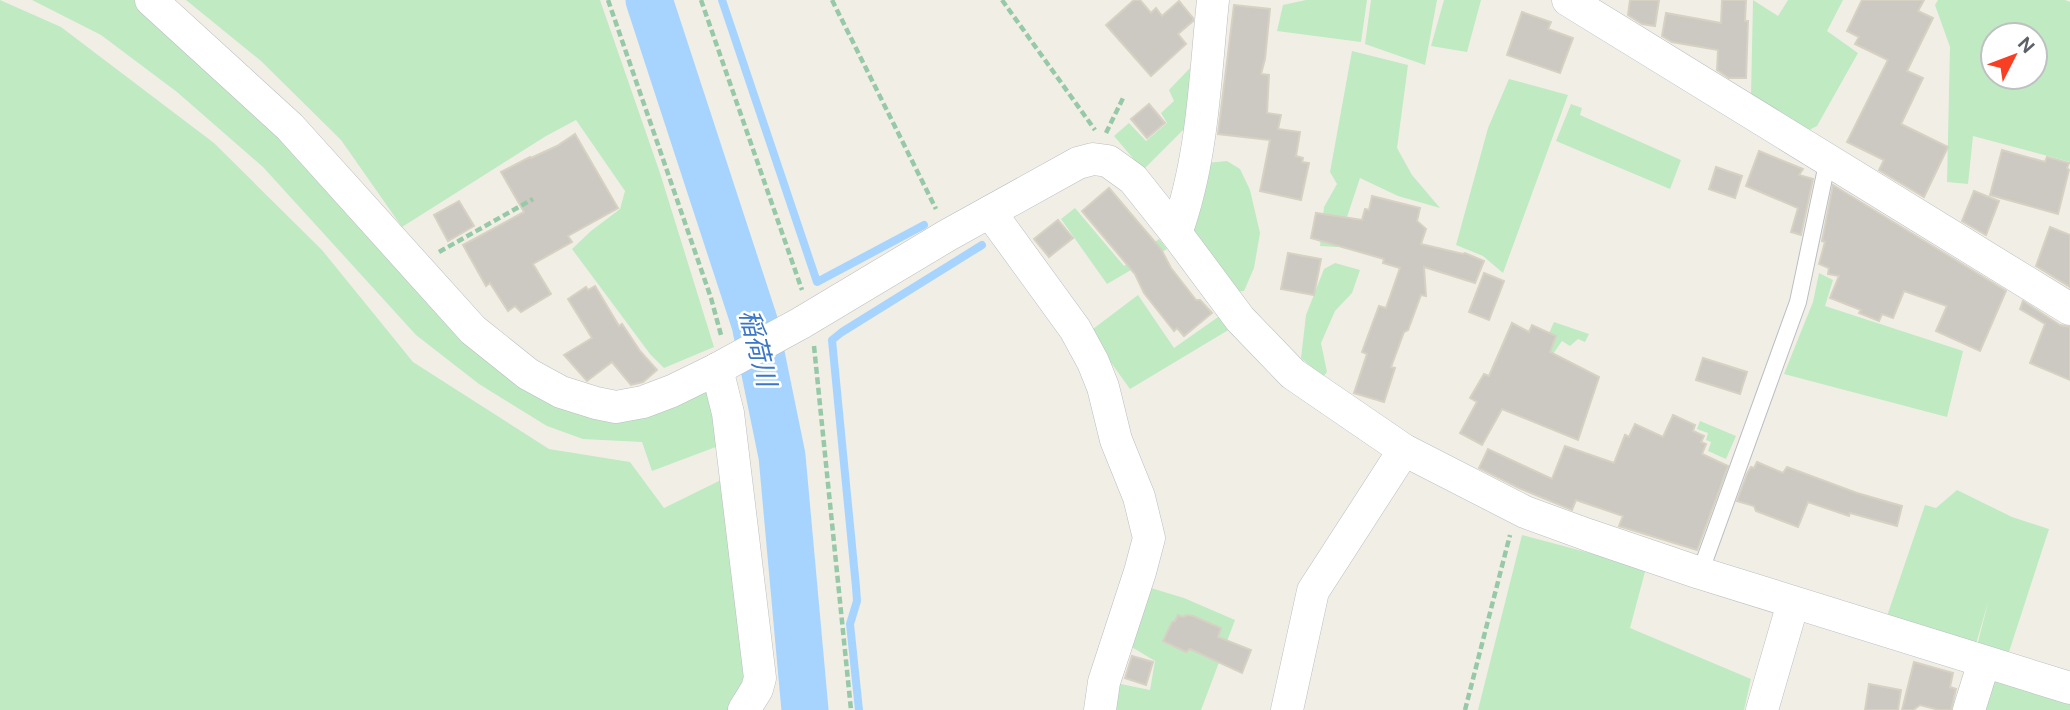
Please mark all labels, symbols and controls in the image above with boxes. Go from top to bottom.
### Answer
north arrow [1979,21,2049,91]
text: N [2012,31,2040,58]
water label: 稲荷川 [732,306,785,393]

